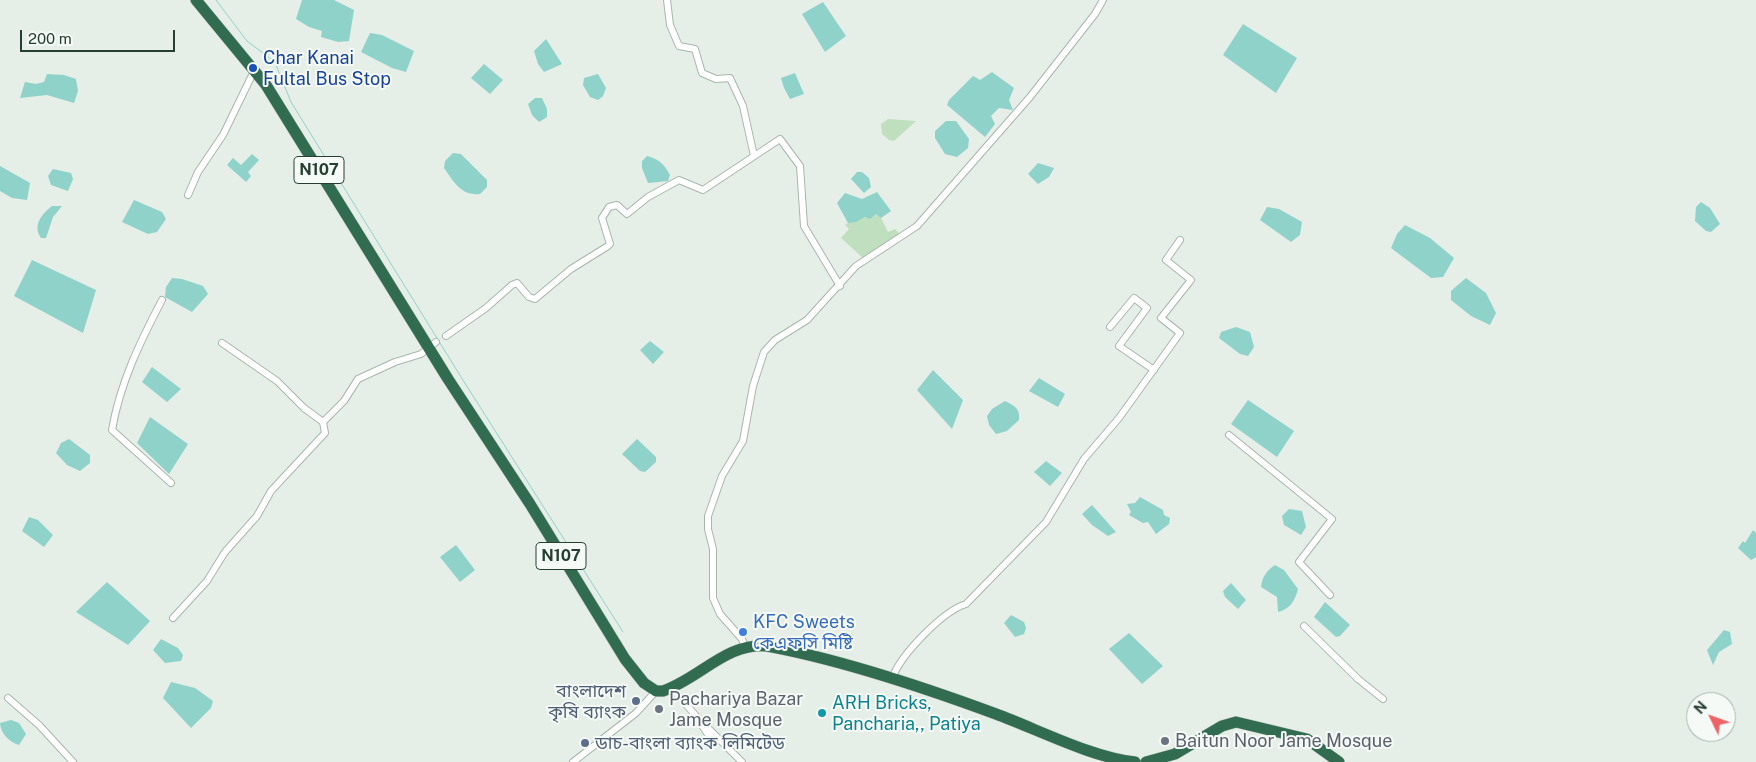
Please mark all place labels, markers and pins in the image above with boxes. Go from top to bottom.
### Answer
place label: Char Kanai Fultal Bus Stop [263,47,391,90]
marker: Char Kanai Fultal Bus Stop [247,62,259,74]
place label: KFC Sweets কেএফসি মিষ্টি [753,611,855,654]
marker: KFC Sweets কেএফসি মিষ্টি [737,626,749,638]
place label: বাংলাদেশ কৃষি ব্যাংক [548,680,626,722]
place label: Pachariya Bazar Jame Mosque [669,688,803,731]
place label: ARH Bricks, Pancharia,, Patiya [832,692,981,734]
marker: বাংলাদেশ কৃষি ব্যাংক [630,695,642,707]
marker: Pachariya Bazar Jame Mosque [653,703,665,715]
marker: ARH Bricks, Pancharia,, Patiya [816,707,828,719]
place label: Baitun Noor Jame Mosque [1175,730,1392,752]
place label: ডাচ-বাংলা ব্যাংক লিমিটেড [595,732,785,754]
marker: Baitun Noor Jame Mosque [1159,735,1171,747]
marker: ডাচ-বাংলা ব্যাংক লিমিটেড [579,737,591,749]

